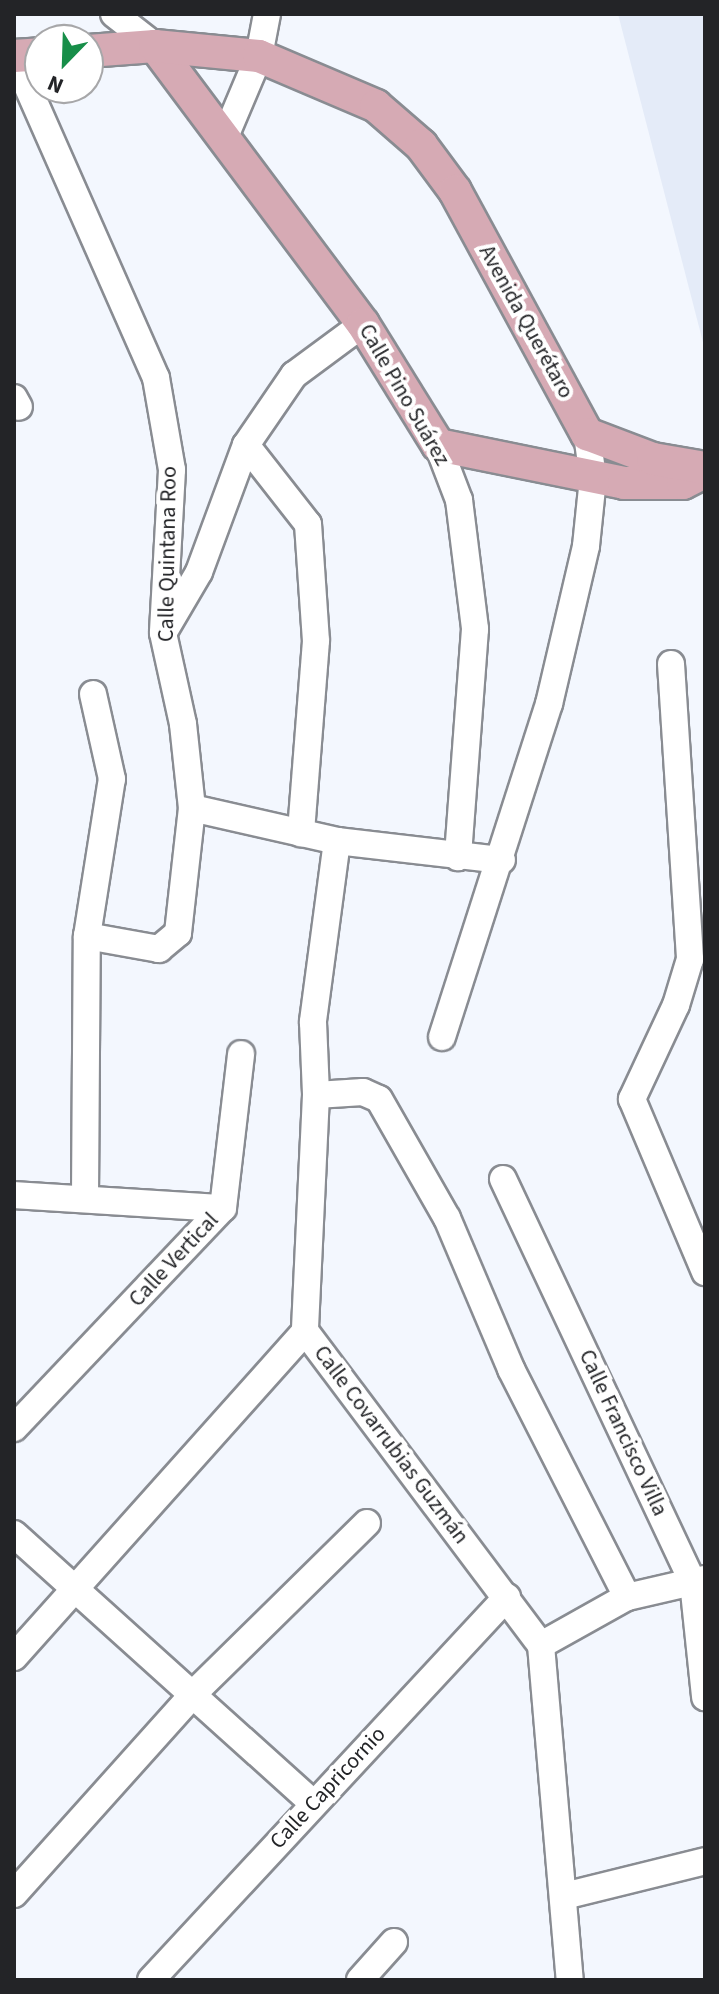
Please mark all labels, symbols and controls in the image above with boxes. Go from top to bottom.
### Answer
north arrow [24,24,104,104]
text: N [42,67,68,102]
street label: Avenida Querétaro [473,241,579,403]
street label: Calle Pino Suárez [353,320,455,470]
street label: Calle Quintana Roo [153,466,183,642]
street label: Calle Vertical [124,1207,224,1313]
street label: Calle Covarrubias Guzmán [308,1341,474,1549]
street label: Calle Francisco Villa [573,1346,673,1520]
street label: Calle Capricornio [265,1721,391,1855]

